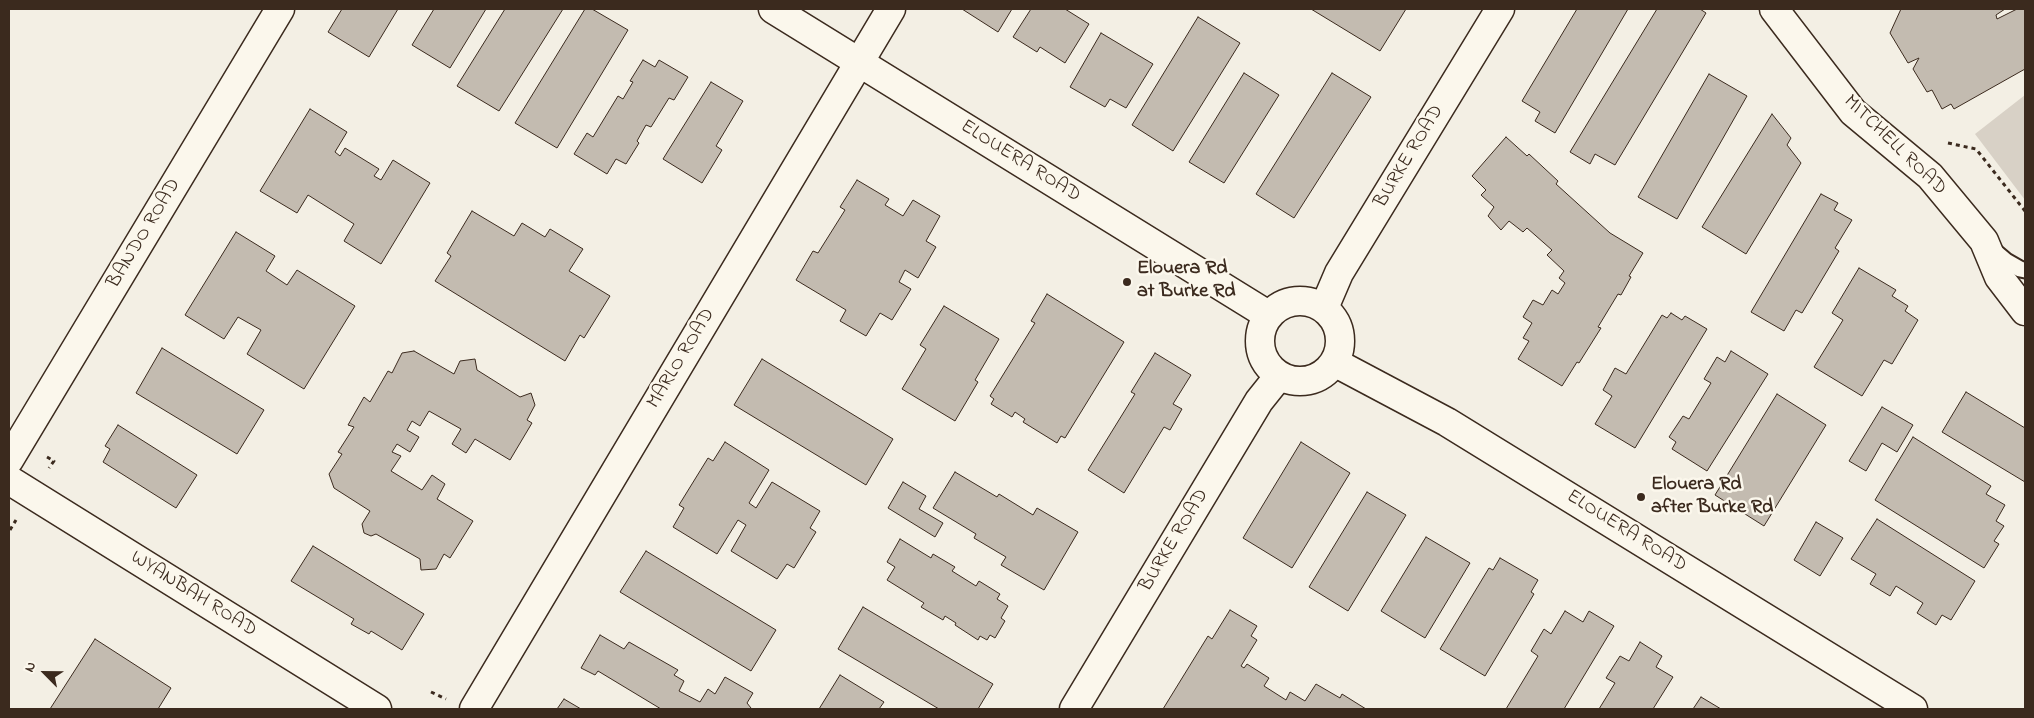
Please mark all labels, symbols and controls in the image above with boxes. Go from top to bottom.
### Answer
street label: MITCHELL ROAD [1837,91,1951,201]
street label: BURKE ROAD [1370,101,1450,213]
street label: ELOUERA ROAD [955,115,1085,209]
street label: BANDO ROAD [103,175,187,293]
place label: Elouera Rd at Burke Rd [1137,258,1236,305]
marker: Elouera Rd at Burke Rd [1121,276,1133,288]
street label: MARLO ROAD [643,305,721,413]
place label: Elouera Rd after Burke Rd [1651,474,1773,521]
street label: BURKE ROAD [1135,485,1215,597]
street label: ELOUERA ROAD [1561,485,1691,579]
marker: Elouera Rd after Burke Rd [1635,491,1647,503]
street label: WYANBAH ROAD [125,547,261,643]
north arrow [20,648,70,698]
text: N [19,658,42,675]

